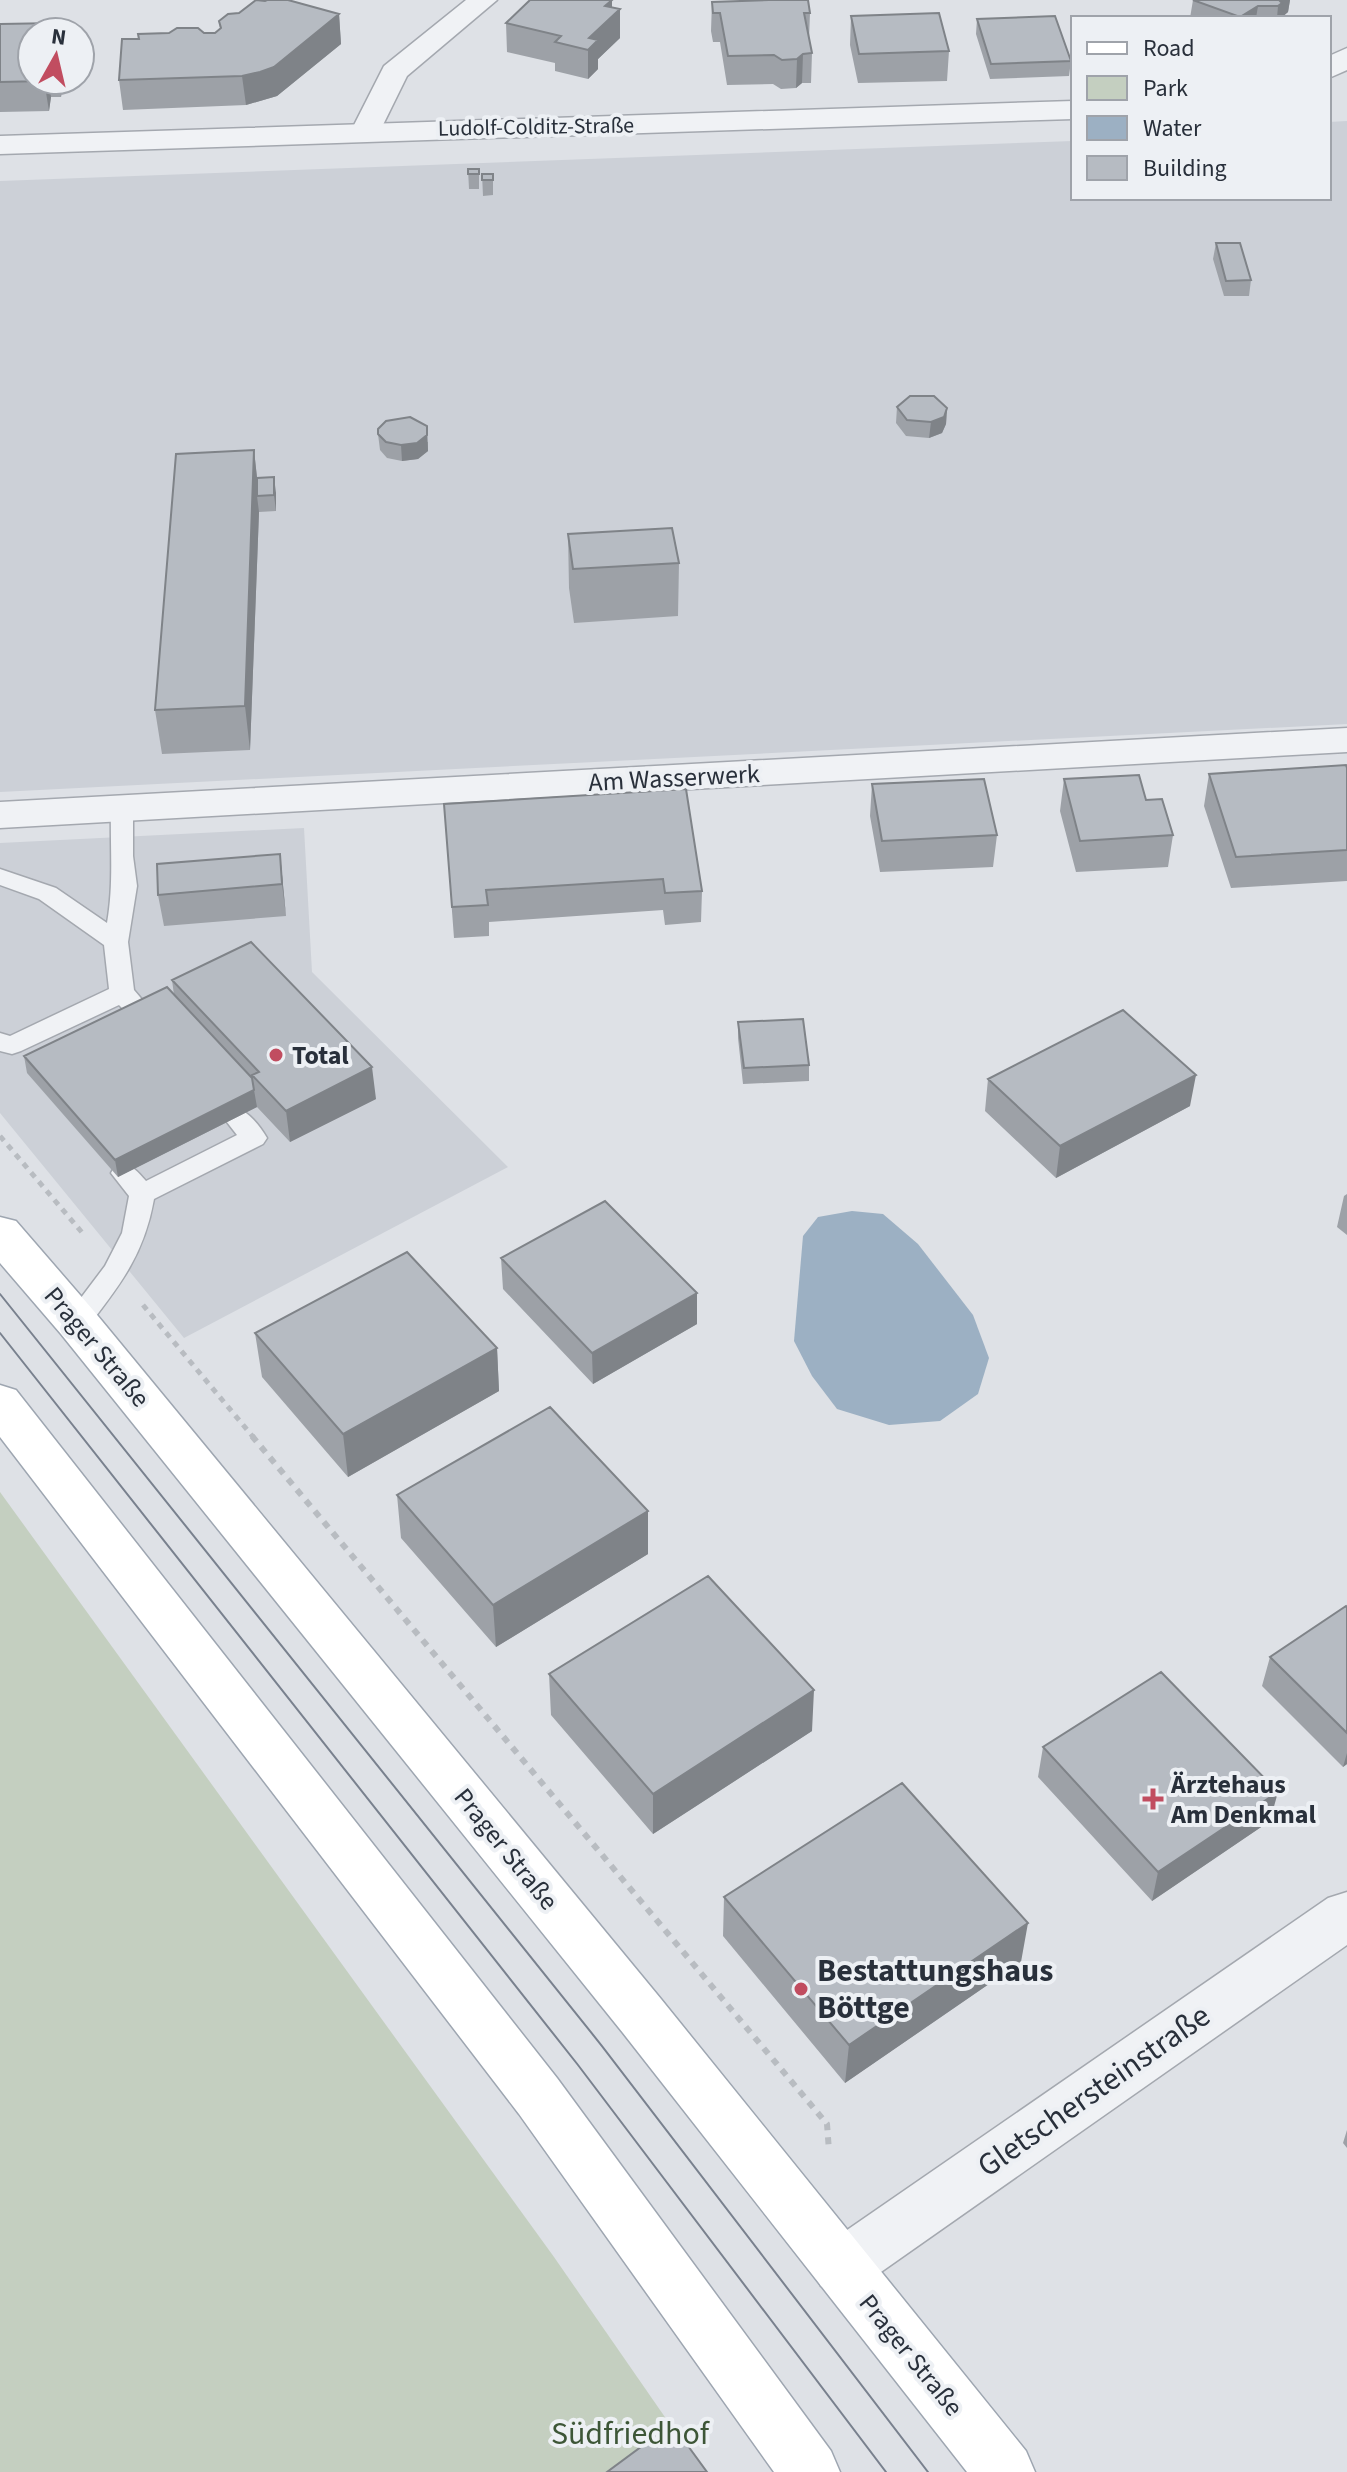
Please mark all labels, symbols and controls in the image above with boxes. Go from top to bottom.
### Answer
north arrow [16,16,96,96]
legend [1071,16,1331,200]
text: N [49,20,68,54]
text: Road [1143,31,1195,66]
text: Park [1143,71,1188,106]
street label: Ludolf-Colditz-Straße [438,109,634,145]
text: Water [1143,111,1202,146]
text: Building [1143,151,1227,186]
street label: Am Wasserwerk [587,755,761,801]
place label: Total [292,1037,349,1074]
marker: Total [267,1046,285,1064]
street label: Prager Straße [35,1279,159,1415]
place label: Ärztehaus Am Denkmal [1170,1766,1316,1833]
street label: Prager Straße [445,1780,567,1918]
marker: Ärztehaus Am Denkmal [1142,1788,1164,1810]
place label: Bestattungshaus Böttge [817,1948,1053,2031]
marker: Bestattungshaus Böttge [792,1980,810,1998]
street label: Gletschersteinstraße [968,1993,1220,2189]
street label: Prager Straße [850,2286,972,2424]
park label: Südfriedhof [551,2411,711,2457]

